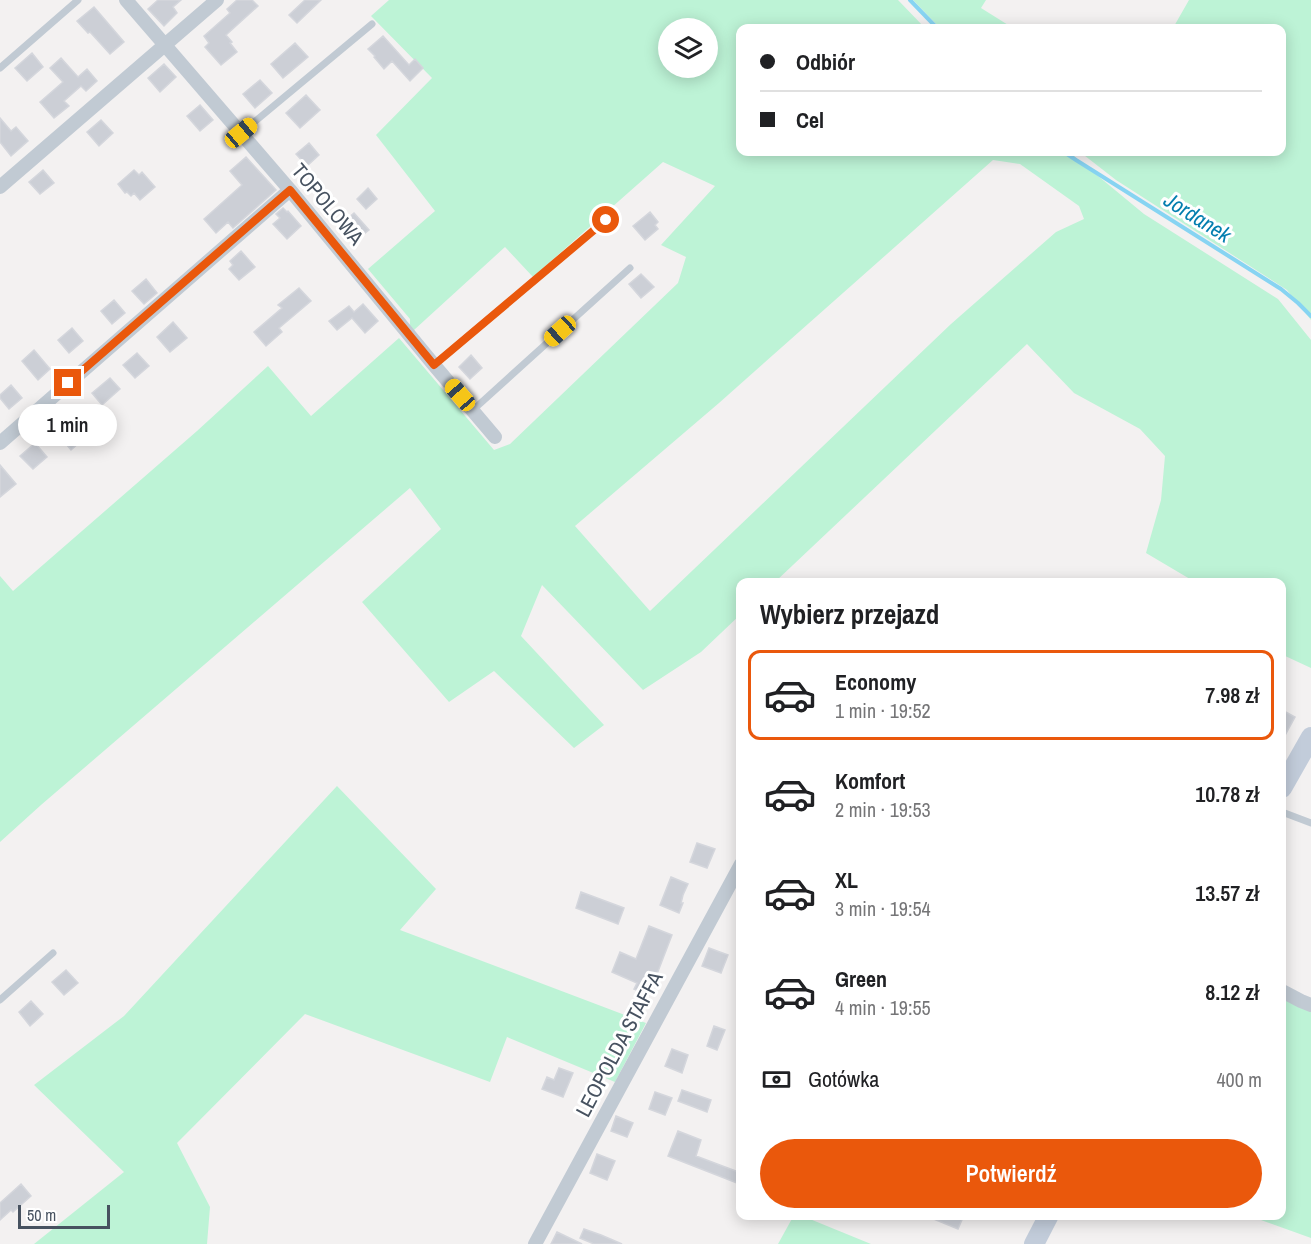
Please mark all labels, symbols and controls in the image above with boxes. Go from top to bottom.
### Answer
map controls [658,18,718,78]
button: layers [658,18,718,78]
text: Odbiór [796,47,855,77]
text: Cel [796,105,824,135]
car [221,115,261,151]
street label: TOPOLOWA [285,157,371,251]
water label: Jordanek [1158,184,1238,250]
route start [592,206,619,233]
car [541,312,579,350]
route end [54,369,81,396]
car [441,376,479,414]
callout: 1 min [19,404,118,446]
text: 1 min [46,411,89,438]
text: Wybierz przejazd [760,596,939,632]
text: Economy [835,667,916,697]
icon: car [763,668,817,722]
text: 7.98 zł [1205,680,1259,710]
text: 1 min · 19:52 [835,697,931,724]
text: Komfort [835,766,905,796]
icon: car [763,767,817,821]
text: 10.78 zł [1195,779,1259,809]
text: 2 min · 19:53 [835,796,931,823]
text: XL [835,865,858,895]
icon: car [763,866,817,920]
text: 13.57 zł [1195,878,1259,908]
text: 3 min · 19:54 [835,895,931,922]
text: Green [835,964,887,994]
icon: car [763,965,817,1019]
street label: LEOPOLDA STAFFA [569,966,670,1122]
text: 8.12 zł [1205,977,1259,1007]
text: 4 min · 19:55 [835,994,931,1021]
icon: cash [760,1063,793,1096]
text: Gotówka [808,1064,879,1094]
text: 400 m [1216,1066,1262,1093]
button: Potwierdź [760,1139,1262,1208]
scale bar [18,1202,110,1230]
text: 50 m [27,1204,56,1226]

